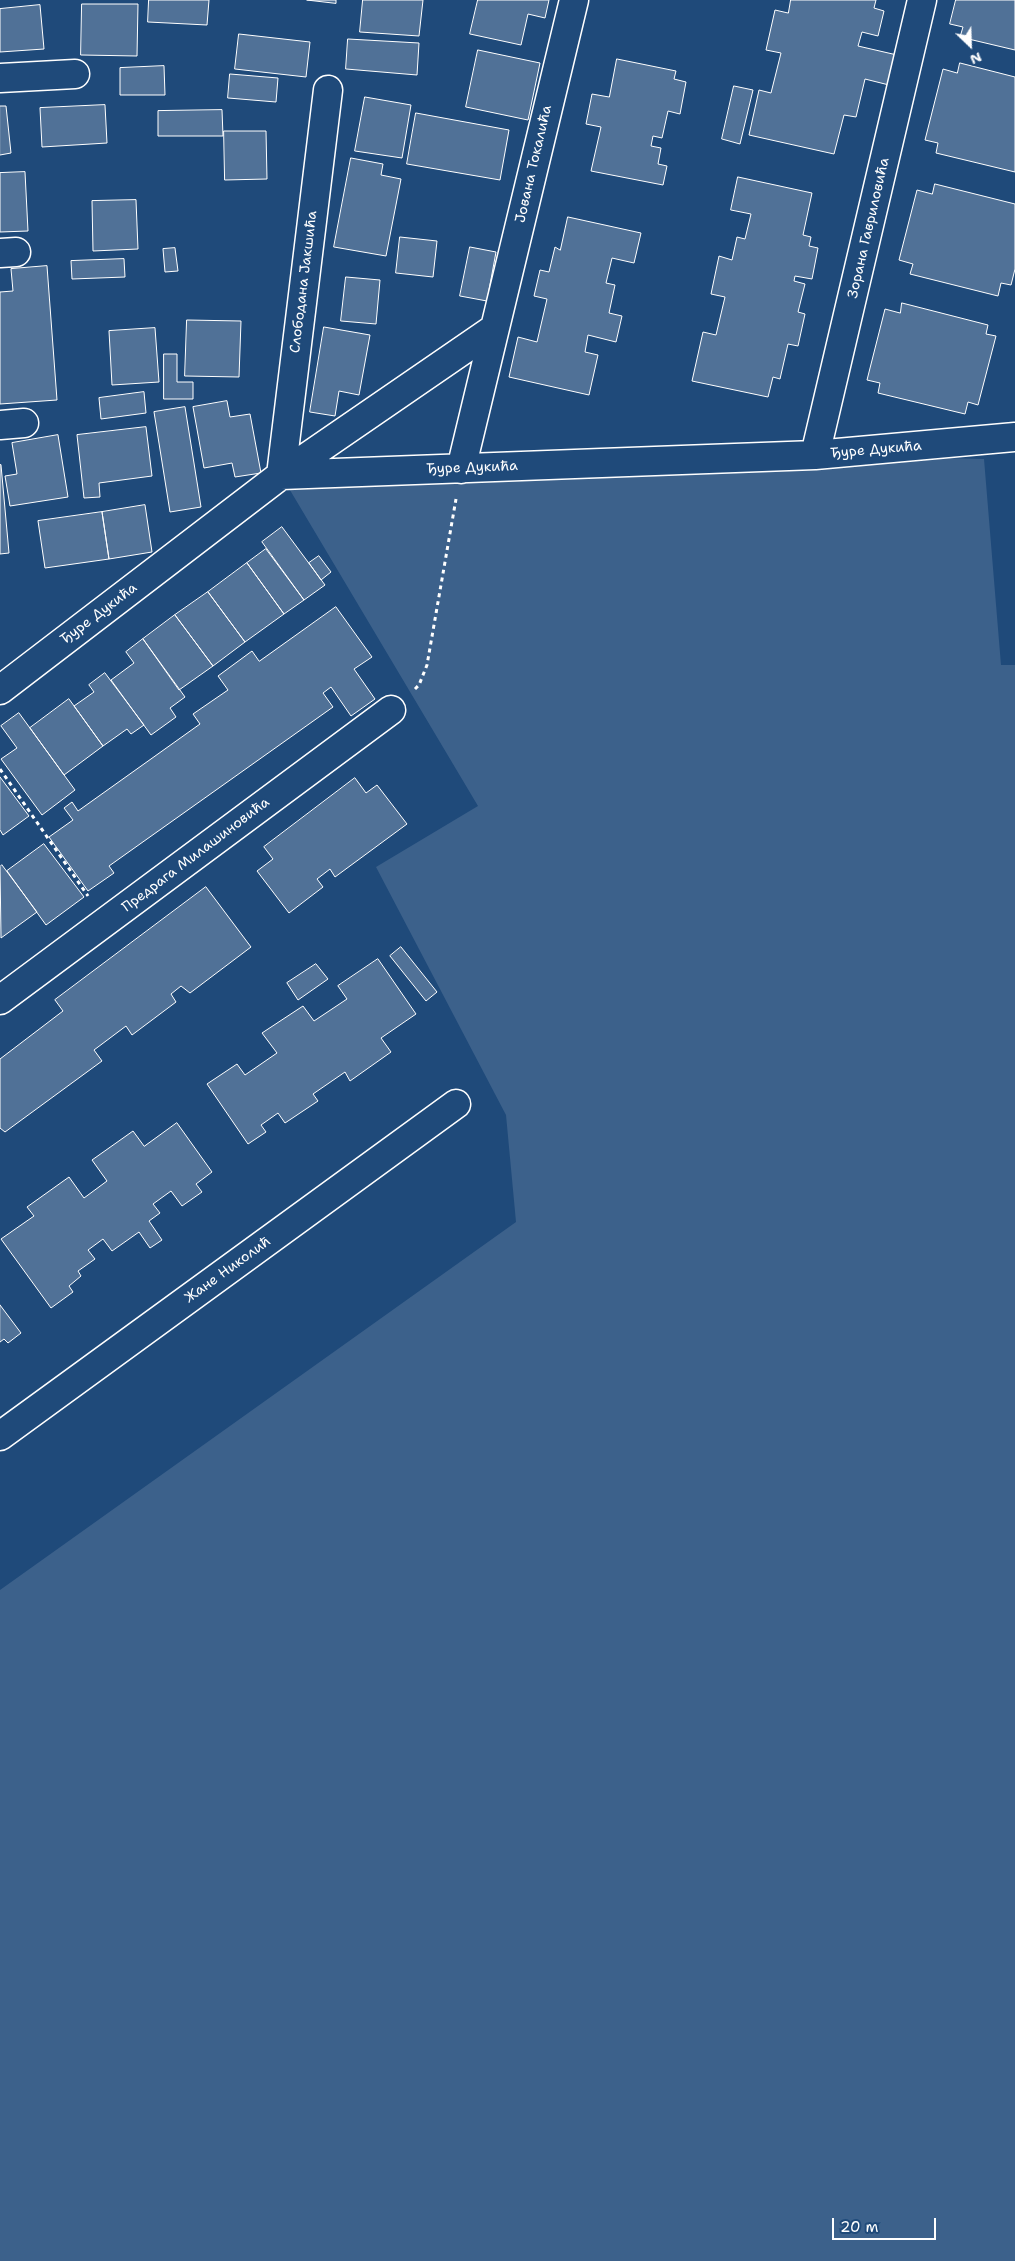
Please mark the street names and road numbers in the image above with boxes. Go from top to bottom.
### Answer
street label: Јована Токалића [512,104,556,224]
street label: Зорана Гавриловића [845,156,893,300]
street label: Слободана Јакшића [287,210,321,354]
street label: Ђуре Дукића [830,438,922,462]
street label: Ђуре Дукића [426,458,518,478]
street label: Ђуре Дукића [57,580,141,648]
street label: Предрага Милашиновића [119,794,273,916]
street label: Жане Николић [182,1233,274,1307]

